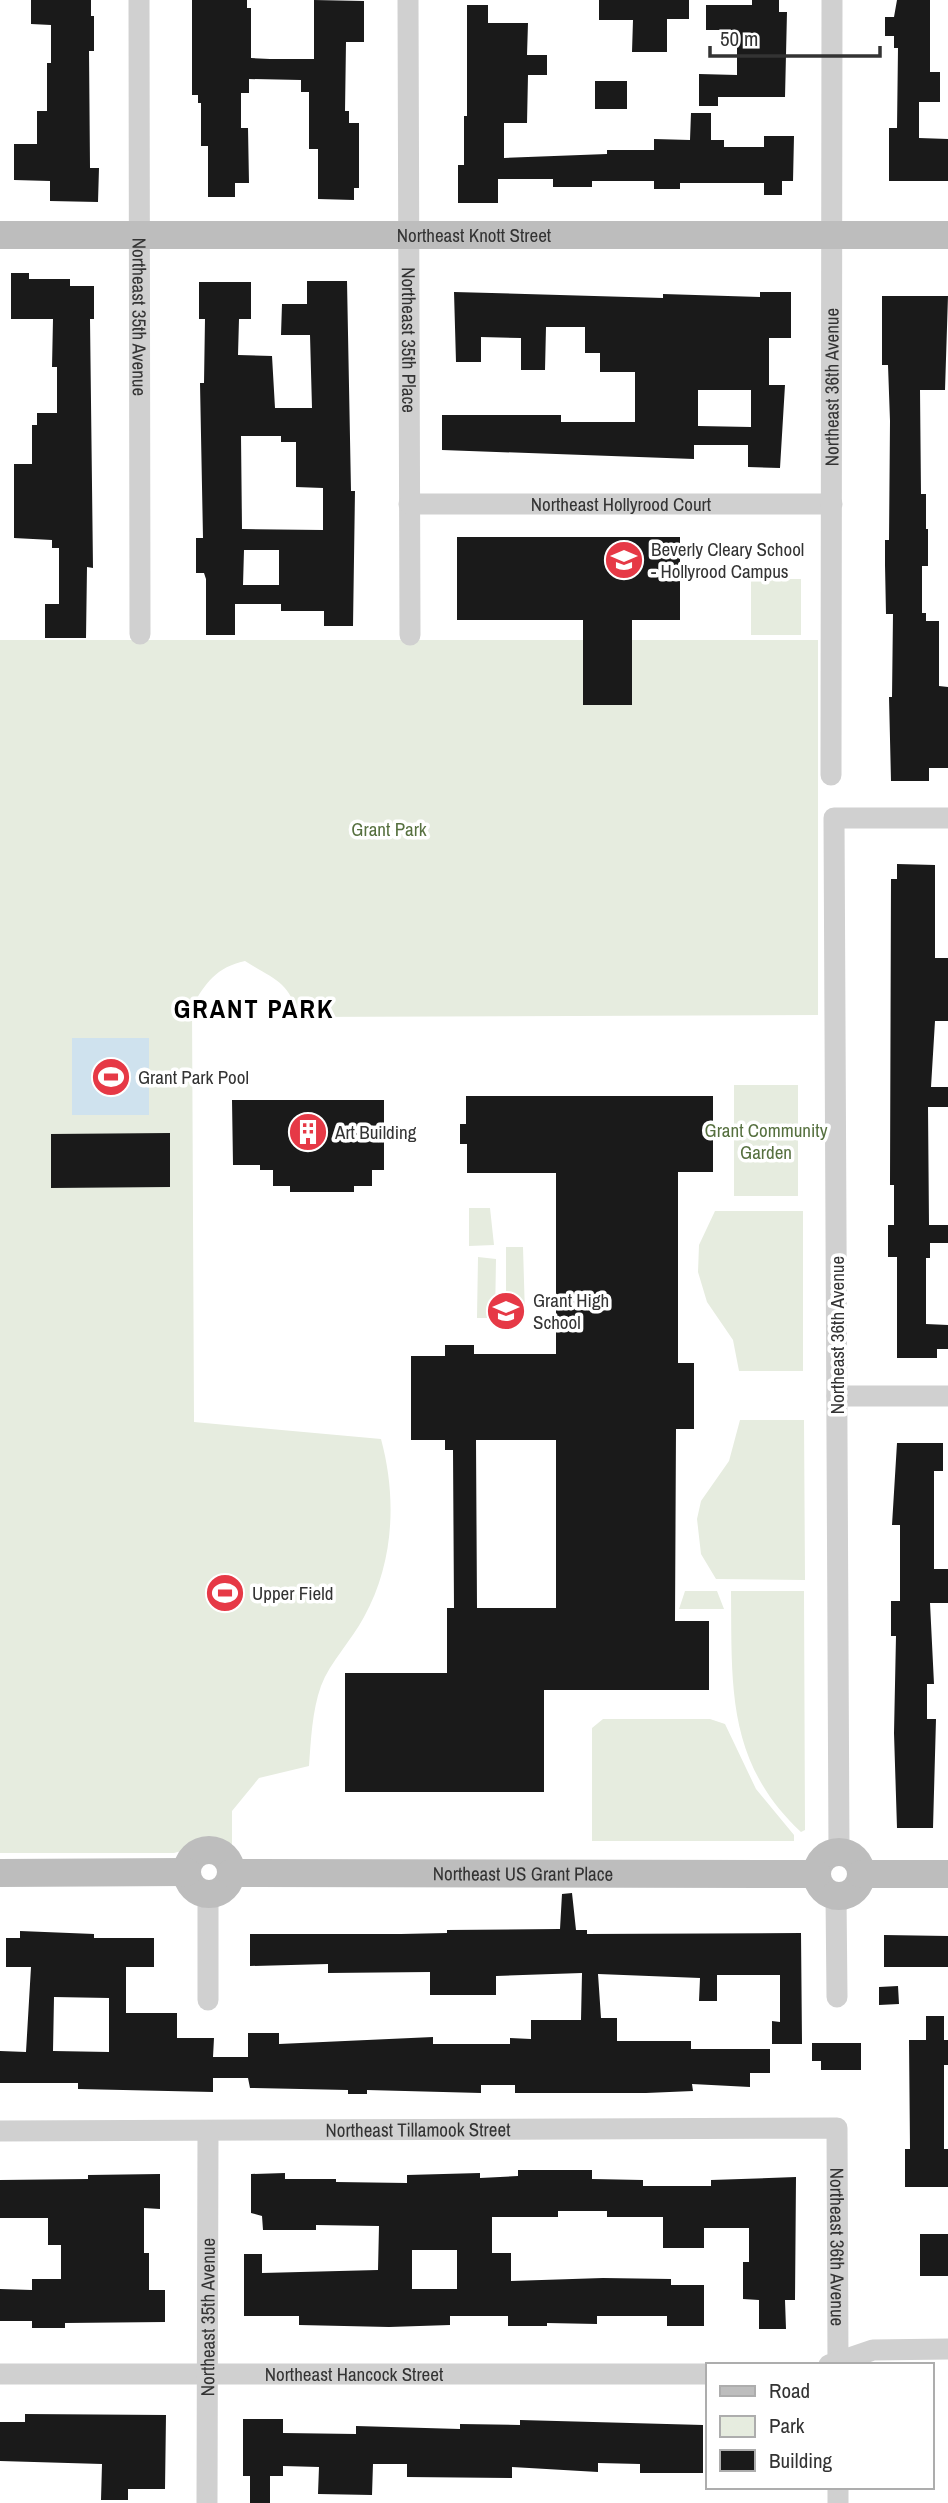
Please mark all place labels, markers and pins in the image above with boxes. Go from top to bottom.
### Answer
place label: Beverly Cleary School - Hollyrood Campus [651,536,804,584]
school or university icon: Beverly Cleary School - Hollyrood Campus [603,539,645,581]
sports icon: Grant Park Pool [90,1056,132,1098]
place label: Grant Park Pool [138,1064,249,1090]
building icon: Art Building [287,1111,329,1153]
place label: Art Building [334,1119,417,1145]
place label: Grant High School [533,1287,609,1335]
school or university icon: Grant High School [485,1290,527,1332]
sports icon: Upper Field [204,1572,246,1614]
place label: Upper Field [252,1580,333,1606]

